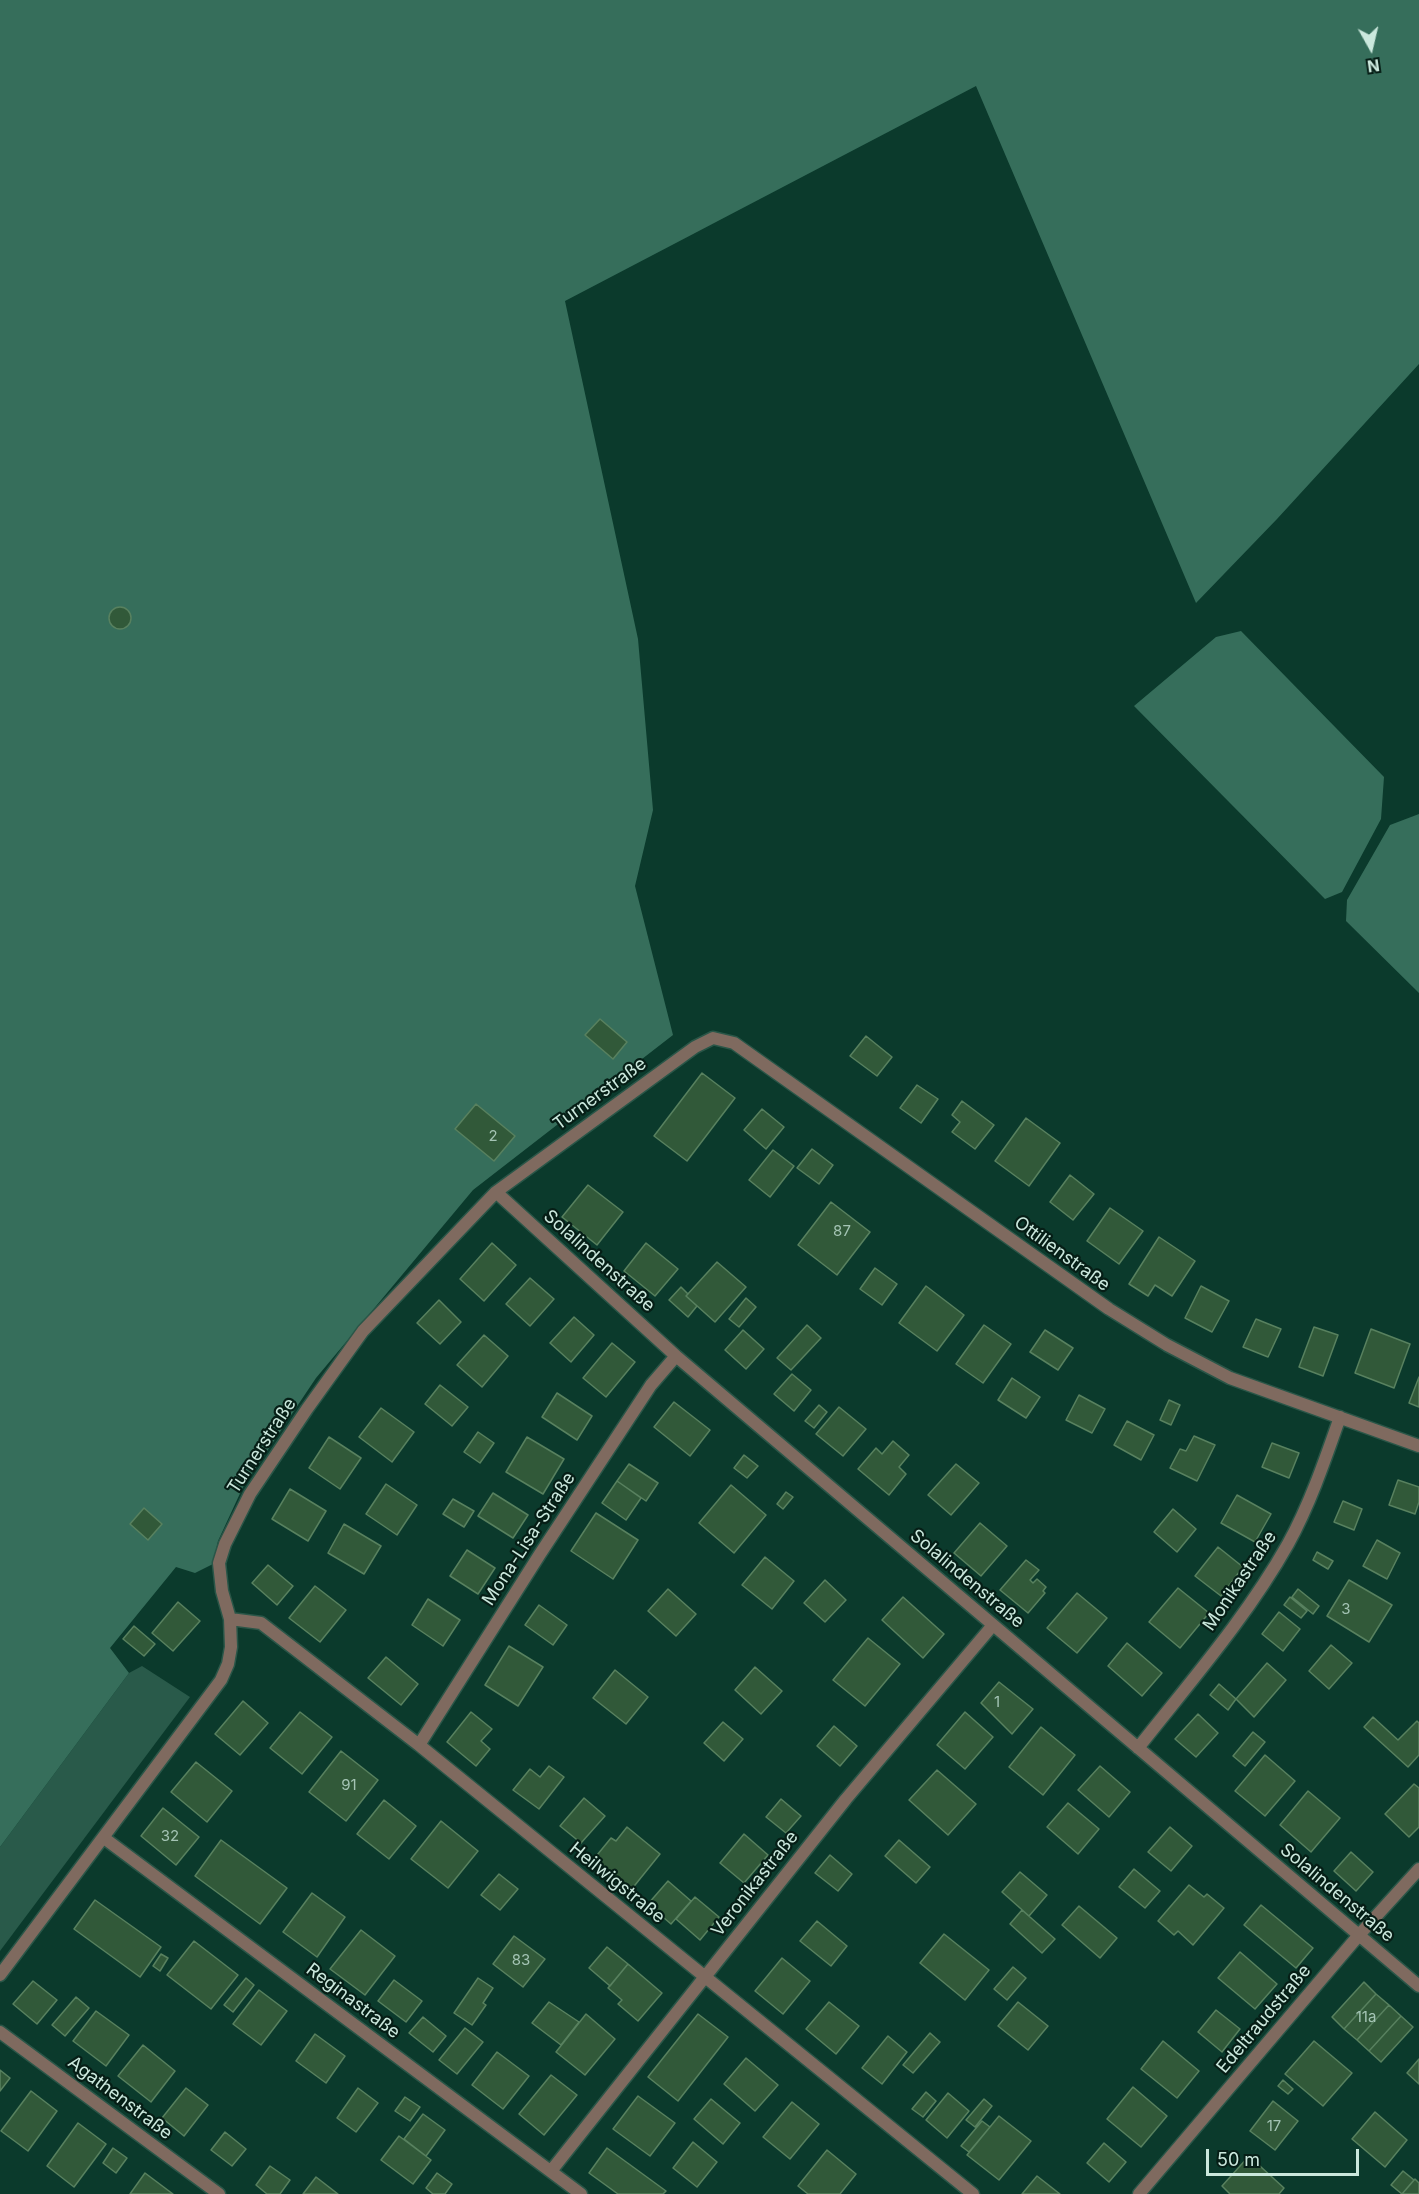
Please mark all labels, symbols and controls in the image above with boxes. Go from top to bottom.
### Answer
north arrow [1341,18,1401,78]
text: N [1366,55,1381,77]
street label: Turnerstraße [549,1053,651,1135]
house number: 2 [488,1127,498,1145]
street label: Solalindenstraße [539,1205,659,1317]
street label: Ottilienstraße [1010,1212,1114,1296]
house number: 87 [833,1222,851,1240]
street label: Turnerstraße [223,1394,301,1498]
street label: Mona-Lisa-Straße [478,1468,580,1610]
street label: Solalindenstraße [906,1525,1028,1633]
street label: Monikastraße [1199,1527,1281,1635]
house number: 3 [1341,1600,1351,1618]
house number: 1 [994,1693,1000,1711]
house number: 91 [341,1776,357,1794]
house number: 32 [161,1827,179,1845]
street label: Veronikastraße [707,1827,803,1941]
street label: Heilwigstraße [565,1838,669,1928]
street label: Solalindenstraße [1276,1839,1398,1947]
house number: 83 [512,1951,530,1969]
street label: Reginastraße [302,1959,404,2043]
street label: Edeltraudstraße [1212,1960,1316,2078]
house number: 11a [1356,2008,1376,2026]
street label: Agathenstraße [64,2052,176,2144]
house number: 17 [1267,2117,1281,2135]
scale bar [1209,2137,1362,2175]
text: 50 m [1217,2149,1260,2170]

